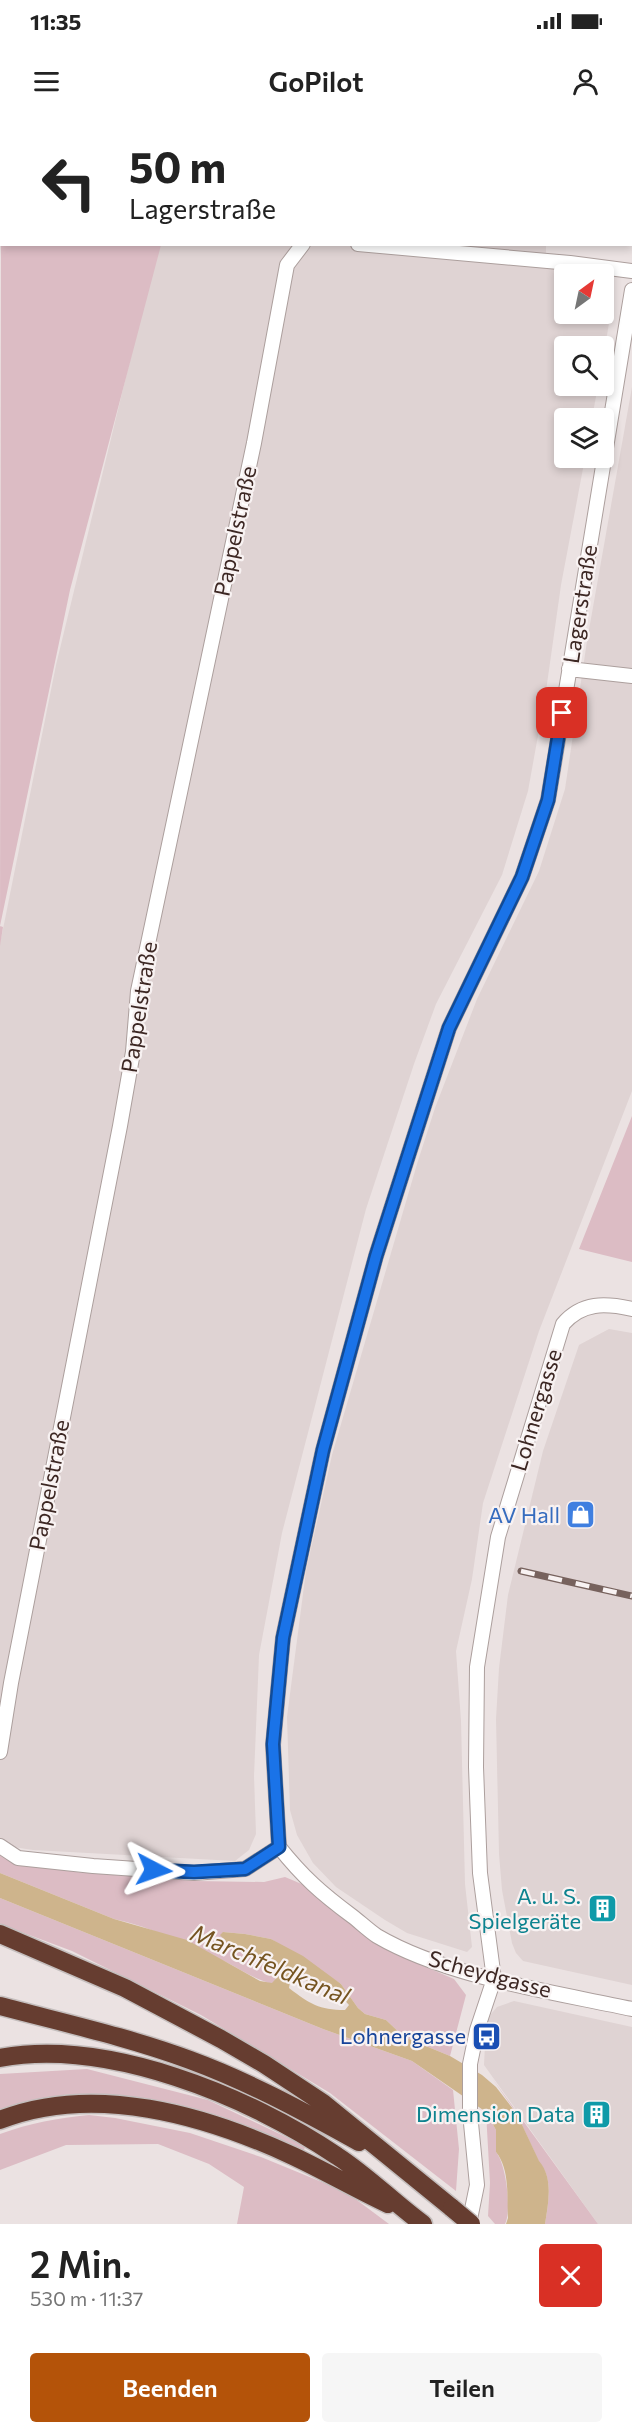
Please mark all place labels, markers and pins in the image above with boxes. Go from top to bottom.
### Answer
pin [536,687,587,738]
shop icon: AV Hall [565,1499,597,1531]
place label: AV Hall [488,1501,560,1528]
place label: A. u. S. Spielgeräte [468,1882,581,1934]
building icon: A. u. S. Spielgeräte [586,1893,618,1925]
bus stop icon: Lohnergasse [471,2020,503,2052]
place label: Lohnergasse [340,2022,466,2049]
building icon: Dimension Data [580,2098,612,2130]
place label: Dimension Data [416,2100,575,2127]

